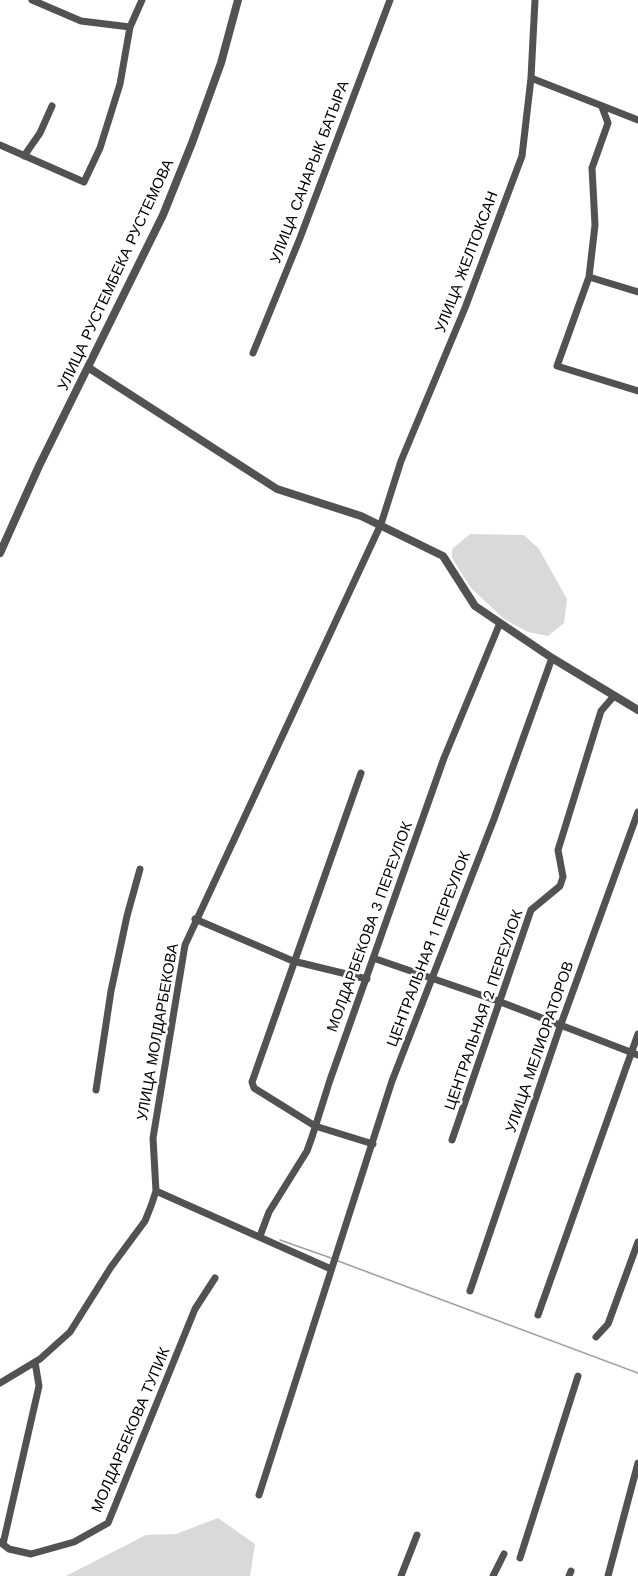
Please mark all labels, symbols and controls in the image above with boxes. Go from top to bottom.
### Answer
street label: УЛИЦА САНАРЫК БАТЫРА [267,78,353,266]
street label: УЛИЦА РУСТЕМБЕКА РУСТЕМОВА [54,156,178,394]
street label: УЛИЦА ЖЕЛТОКСАН [432,189,502,335]
street label: МОЛДАРБЕКОВА 3 ПЕРЕУЛОК [323,819,417,1035]
street label: ЦЕНТРАЛЬНАЯ 1 ПЕРЕУЛОК [383,849,475,1049]
street label: ЦЕНТРАЛЬНАЯ 2 ПЕРЕУЛОК [441,907,527,1113]
street label: УЛИЦА МОЛДАРБЕКОВА [134,942,182,1122]
street label: УЛИЦА МЕЛИОРАТОРОВ [502,959,578,1135]
street label: МОЛДАРБЕКОВА ТУПИК [88,1345,174,1515]

